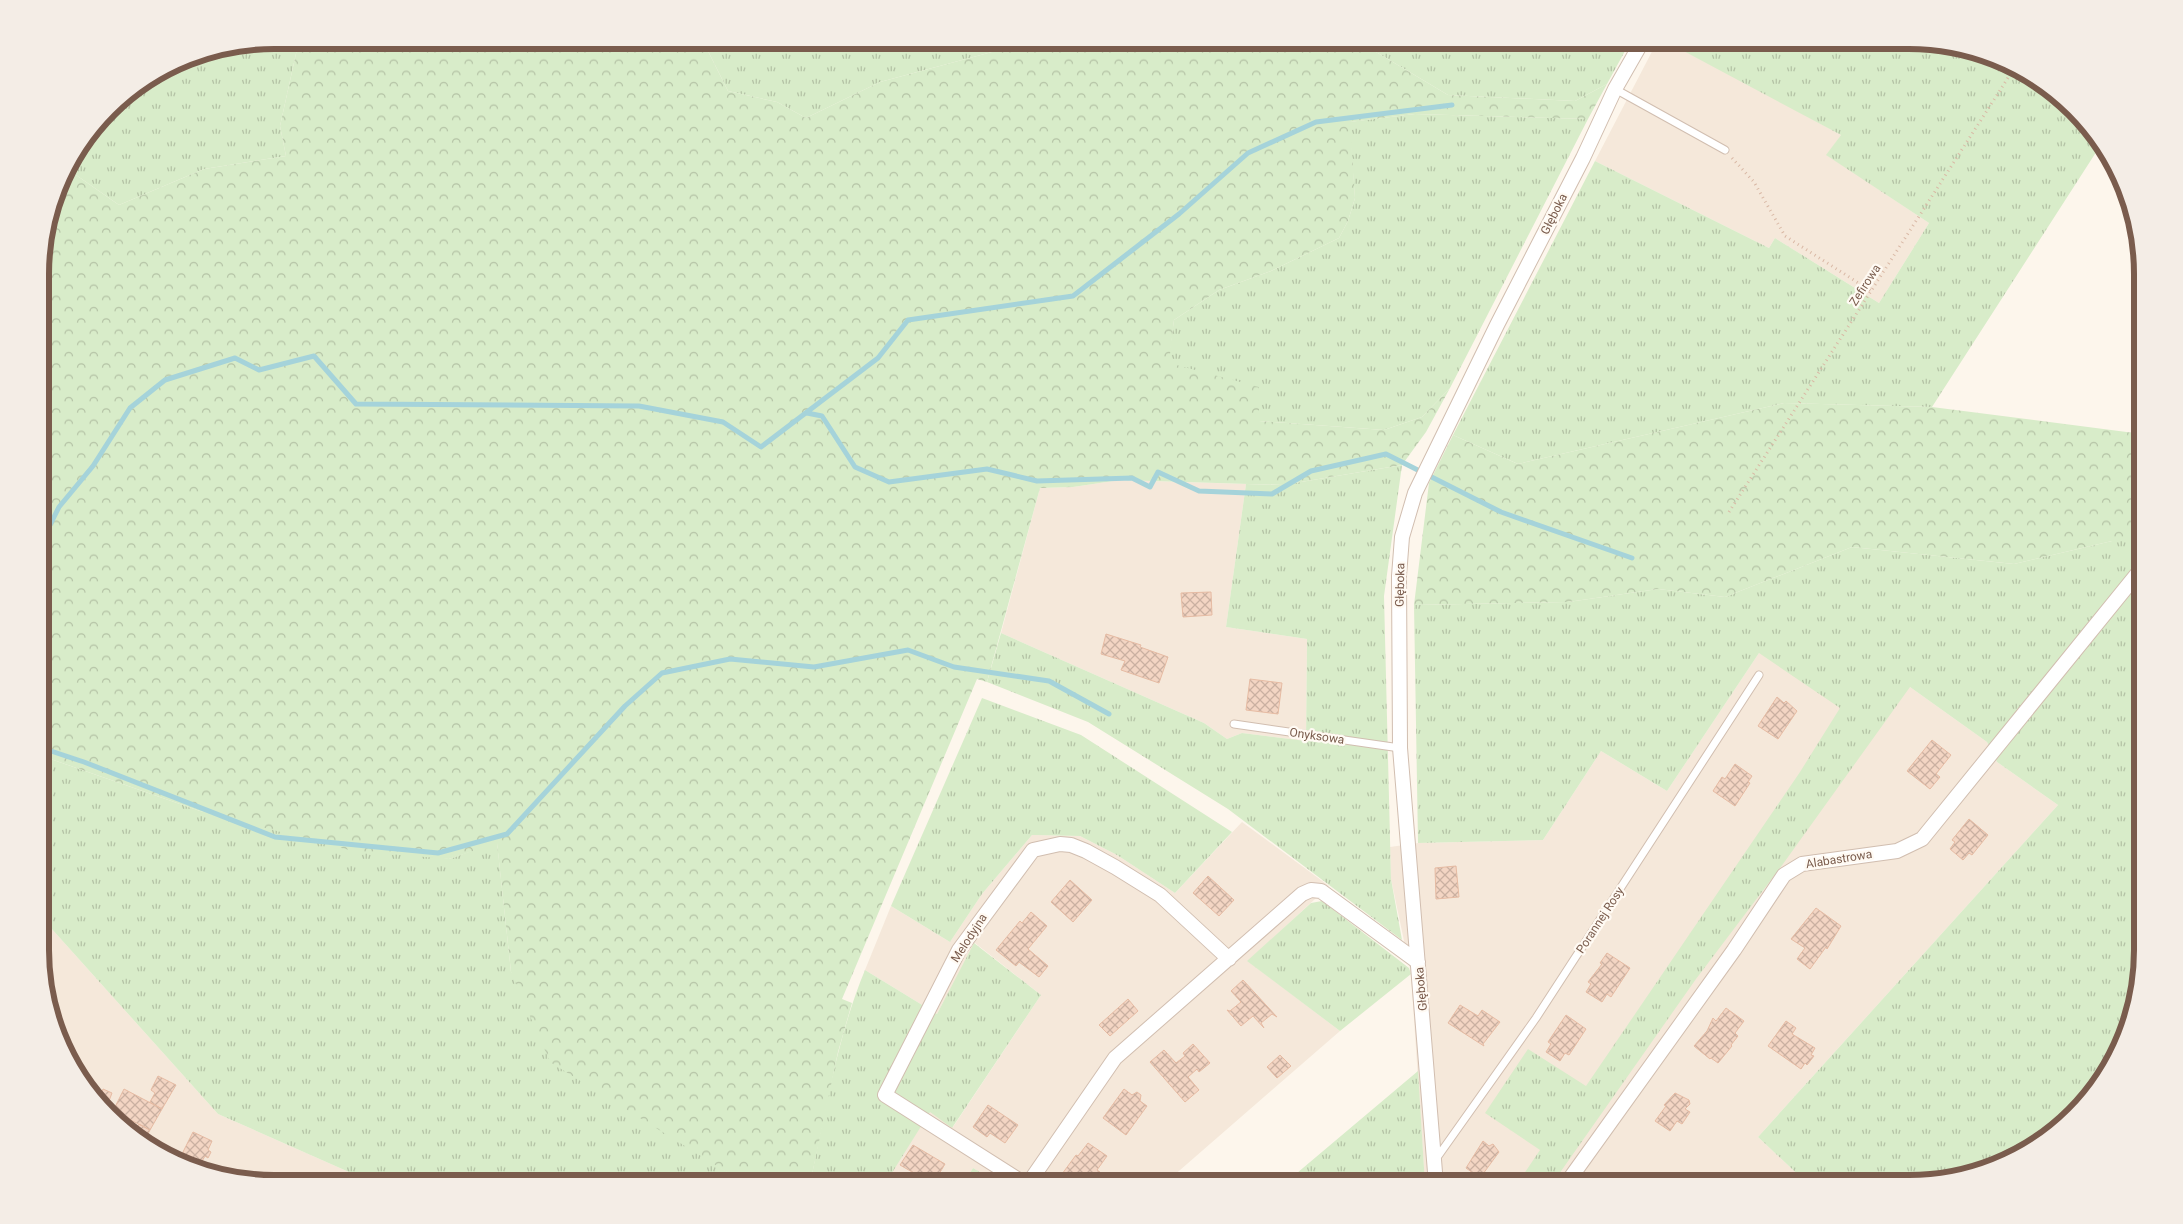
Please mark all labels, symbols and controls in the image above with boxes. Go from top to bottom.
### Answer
street label: Głęboka [1538,191,1570,237]
street label: Zefirowa [1846,262,1884,308]
street label: Głęboka [1393,563,1407,607]
street label: Onyksowa [1289,725,1345,747]
street label: Alabastrowa [1805,847,1873,871]
street label: Porannej Rosy [1573,884,1627,956]
street label: Melodyjna [948,911,990,965]
street label: Głęboka [1412,966,1430,1012]

